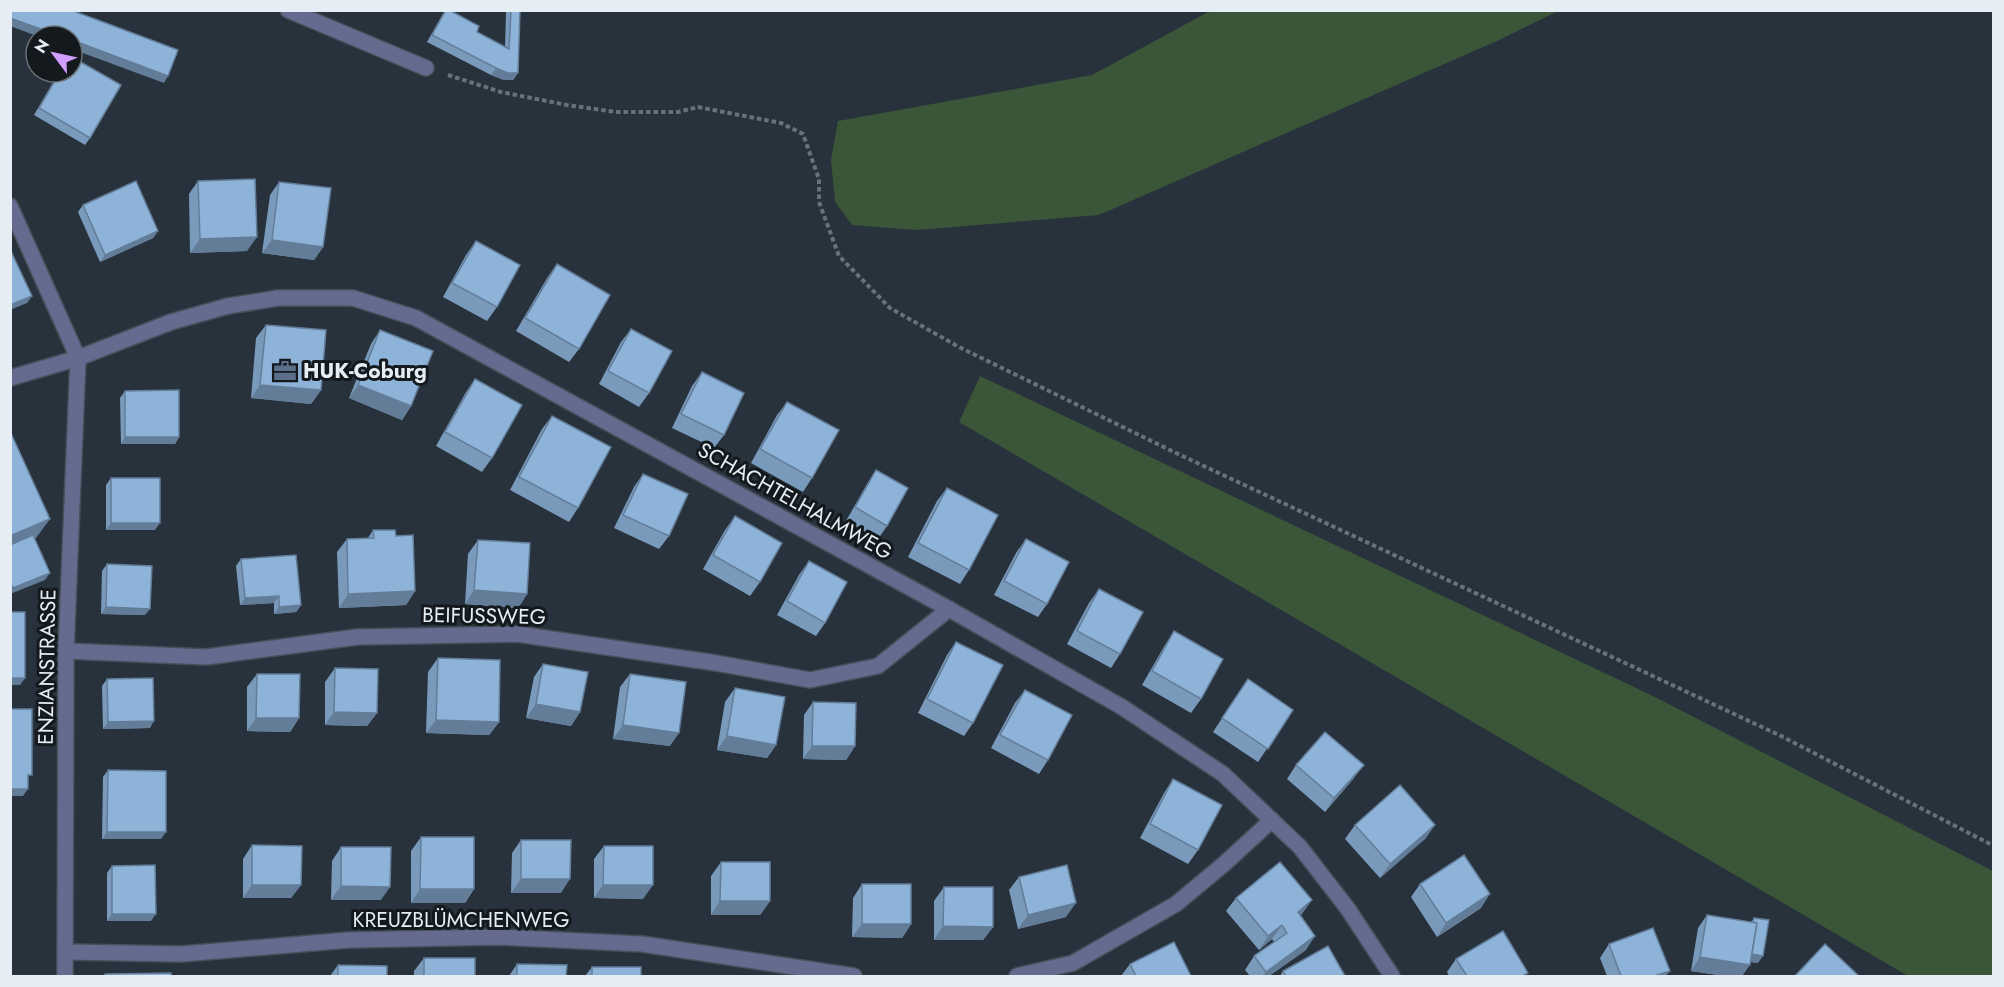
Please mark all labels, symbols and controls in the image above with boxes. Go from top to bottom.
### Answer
north arrow [24,24,84,84]
text: N [29,35,55,58]
place label: HUK-Coburg [303,356,427,386]
office icon: HUK-Coburg [272,358,298,384]
street label: SCHACHTELHALMWEG [692,435,898,567]
street label: ENZIANSTRASSE [31,589,63,745]
street label: BEIFUSSWEG [422,600,546,632]
street label: KREUZBLÜMCHENWEG [353,905,569,935]

